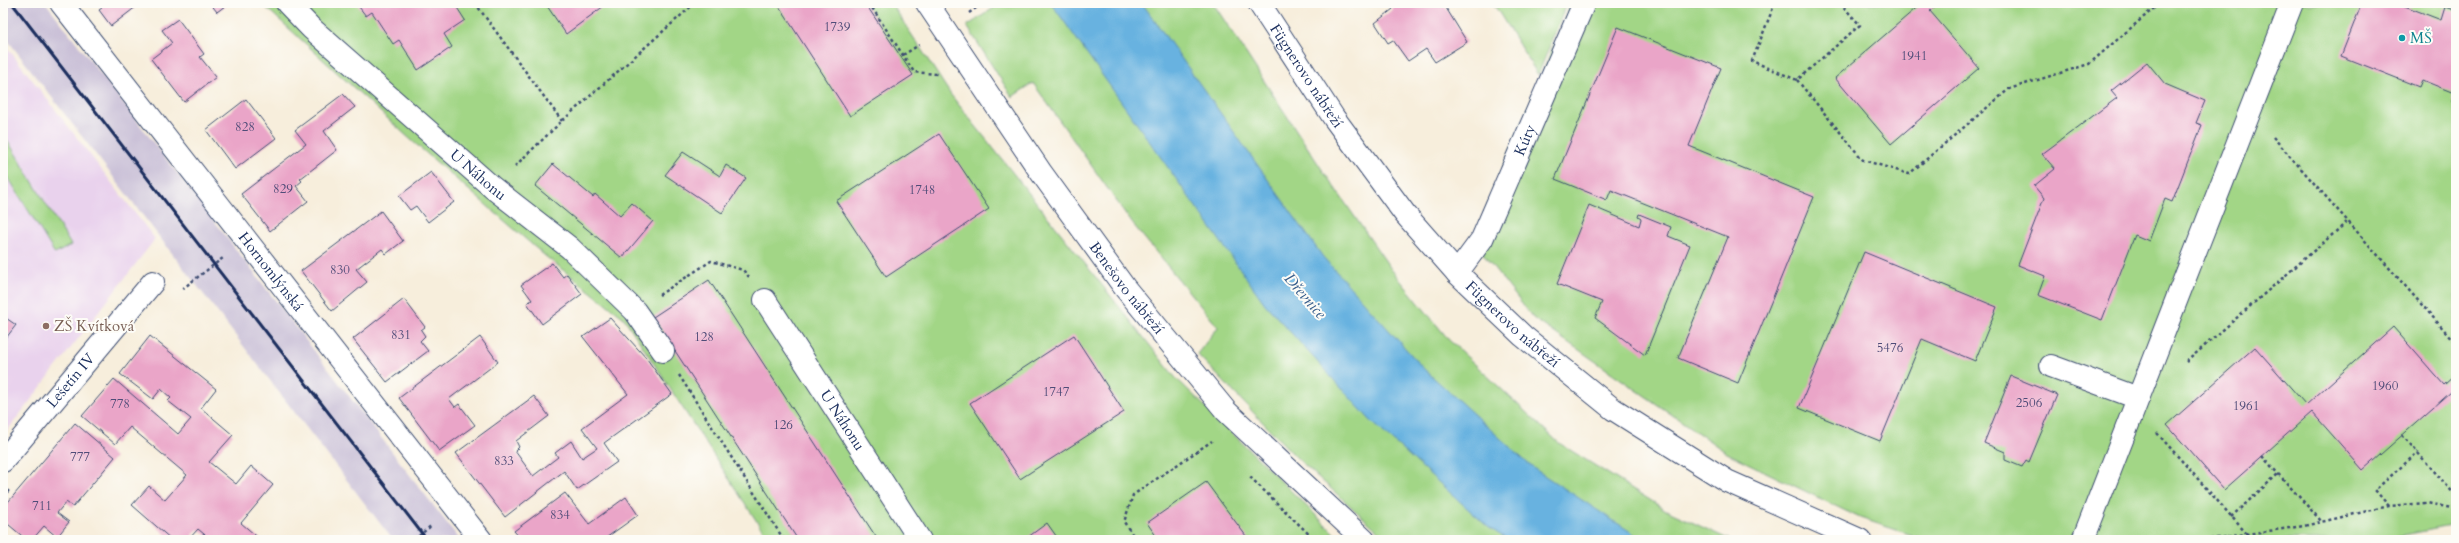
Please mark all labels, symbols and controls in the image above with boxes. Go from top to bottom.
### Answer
house number: 1739 [824,18,851,36]
street label: Fügnerovo nábřeží [1265,20,1348,132]
place label: MŠ [2410,28,2432,48]
marker: MŠ [2397,33,2407,43]
house number: 1941 [1901,47,1927,65]
house number: 828 [235,118,255,136]
street label: Kúty [1509,121,1540,159]
street label: U Náhonu [446,145,510,205]
house number: 829 [273,180,293,198]
house number: 1748 [909,181,935,199]
street label: Hornomlýnská [234,228,309,316]
street label: Benešovo nábřeží [1085,238,1169,338]
house number: 830 [330,261,350,279]
water label: Dřevnice [1279,268,1332,324]
street label: Fügnerovo nábřeží [1461,277,1564,372]
place label: ZŠ Kvítková [54,316,135,336]
marker: ZŠ Kvítková [41,321,51,331]
house number: 831 [391,326,411,344]
house number: 128 [694,328,714,346]
house number: 5476 [1877,339,1904,357]
street label: Lešetín IV [42,349,99,412]
house number: 1960 [2372,377,2399,395]
house number: 1747 [1043,383,1070,401]
street label: U Náhonu [816,386,870,454]
house number: 2506 [2016,394,2043,412]
house number: 778 [110,395,130,413]
house number: 1961 [2233,397,2259,415]
house number: 126 [773,416,793,434]
house number: 777 [70,448,90,466]
house number: 833 [494,452,514,470]
house number: 711 [32,497,52,515]
house number: 834 [550,506,570,524]

